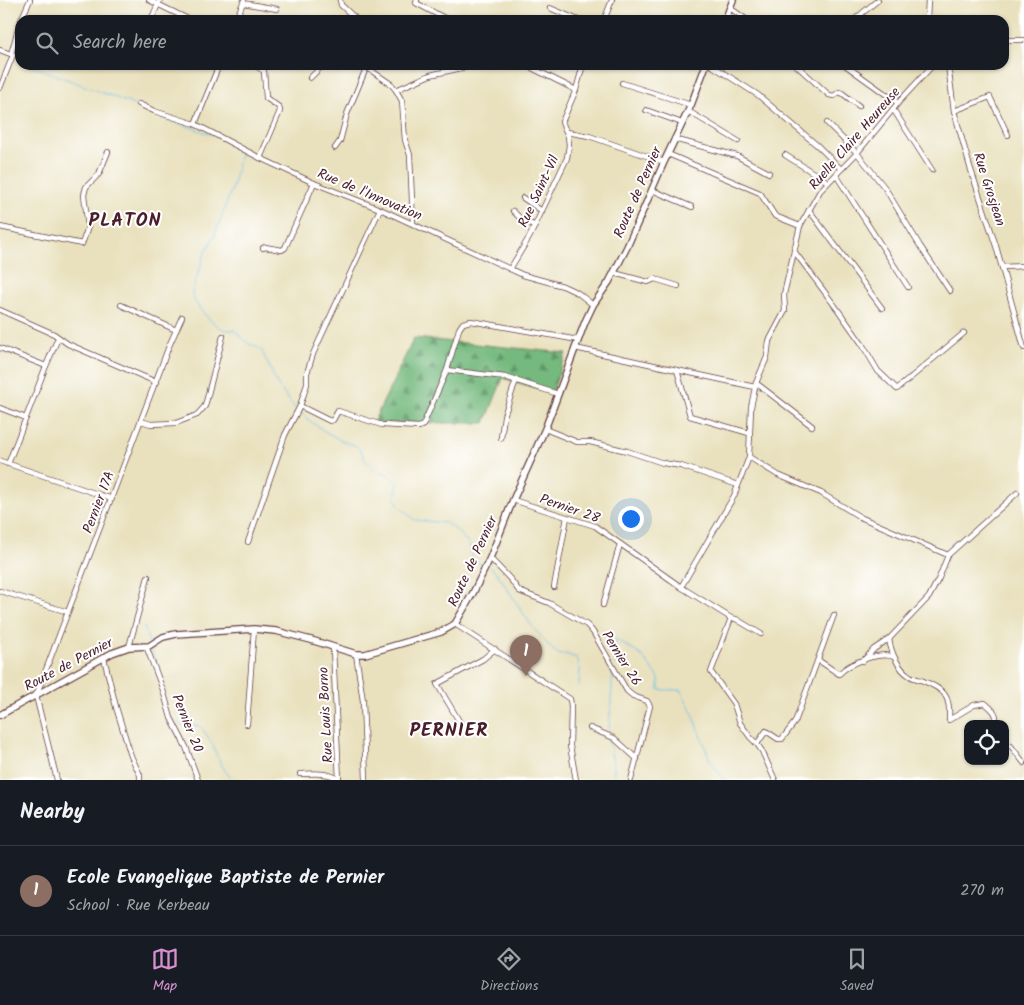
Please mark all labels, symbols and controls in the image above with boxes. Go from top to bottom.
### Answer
search box [15,15,1009,70]
text: Search here [73,28,167,58]
icon: search [33,29,61,57]
street label: Ruelle Claire Heureuse [804,82,906,195]
street label: Route de Pernier [608,142,668,242]
street label: Rue Grosjean [967,150,1011,229]
street label: Rue Saint-Vil [513,151,566,231]
street label: Rue de l'Innovation [314,163,425,227]
district label: PLATON [89,206,161,236]
street label: Pernier 17A [77,468,121,537]
street label: Pernier 28 [537,488,603,530]
your location [618,506,644,532]
street label: Route de Pernier [442,511,504,610]
street label: Pernier 26 [595,626,647,691]
street label: Route de Pernier [20,632,118,698]
pin: 1 [510,635,542,676]
street label: Rue Louis Borno [312,666,339,764]
street label: Pernier 20 [165,691,209,756]
district label: PERNIER [409,716,489,746]
map controls [964,720,1009,765]
button: locate [964,720,1009,765]
text: Nearby [20,796,85,829]
text: Ecole Evangelique Baptiste de Pernier [67,863,384,893]
text: 1 [34,878,38,903]
text: 270 m [960,878,1004,903]
text: School · Rue Kerbeau [67,893,210,918]
tab: Map [151,945,179,997]
tab: Directions [480,945,538,997]
tab: Saved [840,945,873,997]

